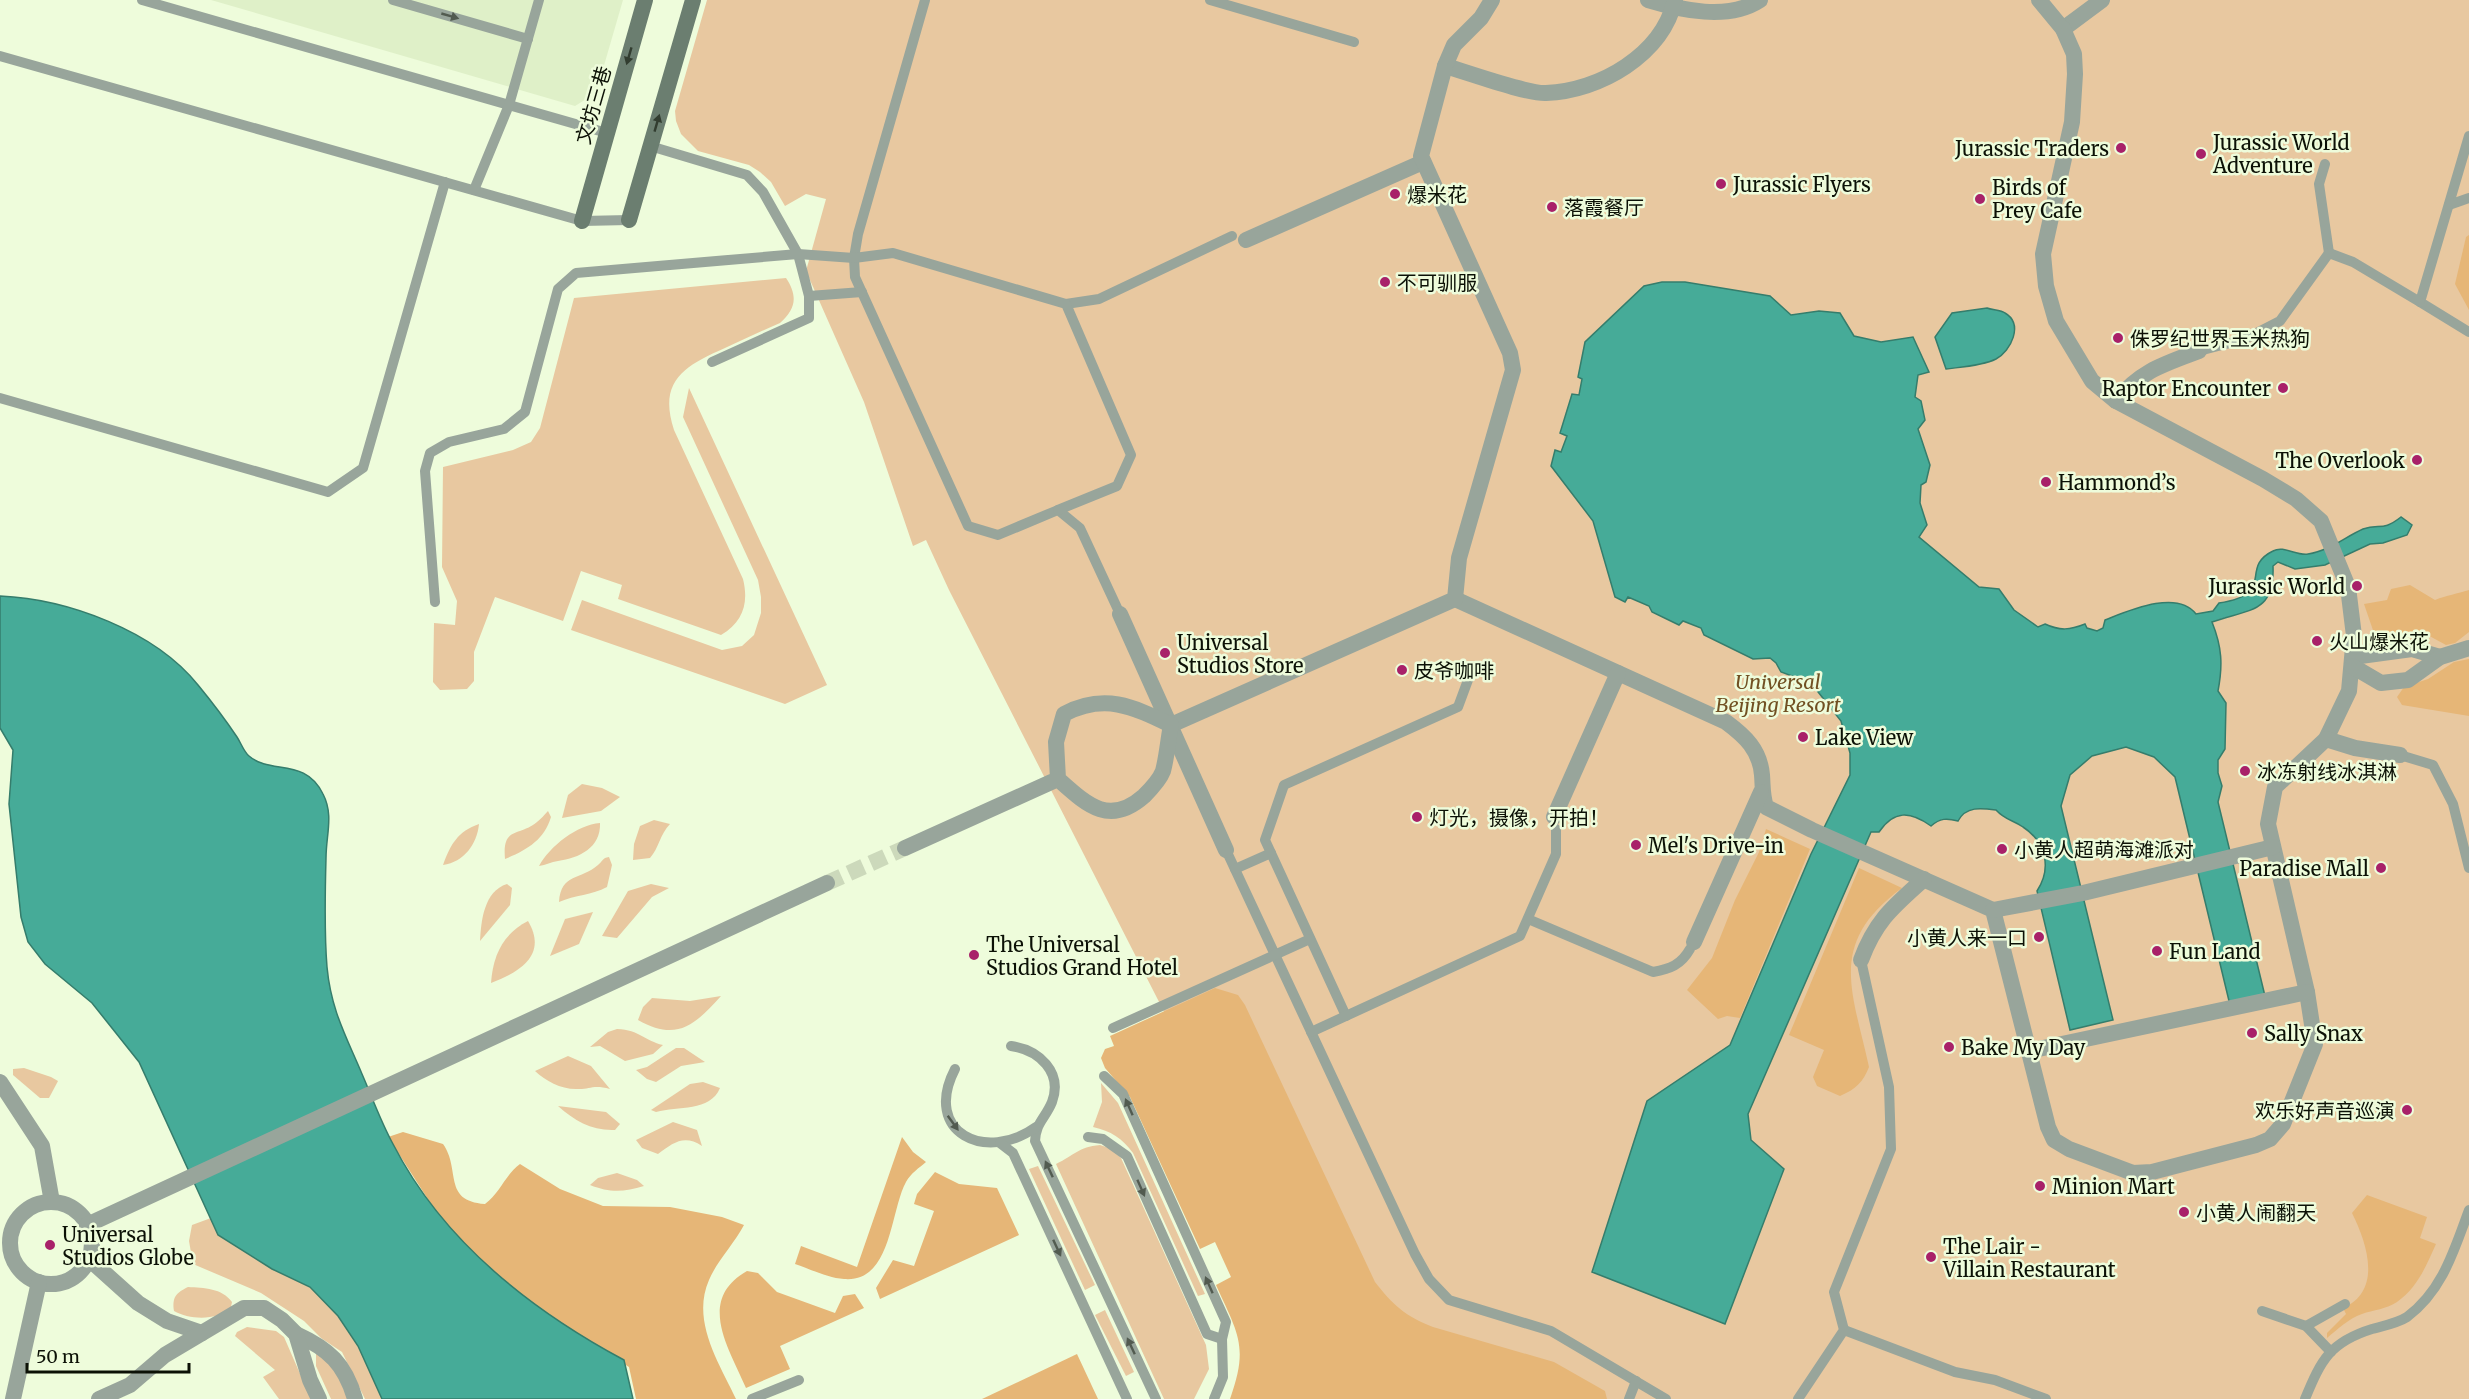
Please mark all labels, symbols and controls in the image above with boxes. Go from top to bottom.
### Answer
one-way arrow [441,12,459,21]
one-way arrow [624,47,633,65]
street label: 文坊三巷 [570,63,616,147]
one-way arrow [653,114,662,132]
place label: Jurassic World Adventure [2212,130,2350,178]
place label: Jurassic Traders [1954,136,2109,161]
marker: Jurassic Traders [2114,141,2128,155]
marker: Jurassic World Adventure [2194,147,2208,161]
place label: Jurassic Flyers [1732,172,1871,197]
place label: Birds of Prey Cafe [1992,175,2082,223]
marker: Jurassic Flyers [1714,177,1728,191]
place label: 爆米花 [1407,182,1467,207]
marker: 爆米花 [1388,187,1402,201]
marker: Birds of Prey Cafe [1973,192,1987,206]
place label: 落霞餐厅 [1564,195,1644,220]
marker: 落霞餐厅 [1545,200,1559,214]
place label: 不可驯服 [1397,270,1477,295]
marker: 不可驯服 [1378,275,1392,289]
place label: 侏罗纪世界玉米热狗 [2130,326,2310,351]
marker: 侏罗纪世界玉米热狗 [2111,331,2125,345]
place label: Raptor Encounter [2102,376,2271,401]
marker: Raptor Encounter [2276,381,2290,395]
place label: The Overlook [2275,448,2405,473]
marker: The Overlook [2410,453,2424,467]
place label: Hammond’s [2058,470,2175,495]
marker: Hammond’s [2039,475,2053,489]
place label: Jurassic World [2207,574,2345,599]
marker: Jurassic World [2350,579,2364,593]
place label: 火山爆米花 [2329,629,2429,654]
place label: Universal Studios Store [1177,630,1303,678]
marker: 火山爆米花 [2310,634,2324,648]
marker: Universal Studios Store [1158,646,1172,660]
place label: 皮爷咖啡 [1414,658,1494,683]
marker: 皮爷咖啡 [1395,663,1409,677]
park label: Universal Beijing Resort [1715,669,1841,717]
place label: Lake View [1815,725,1914,750]
marker: Lake View [1796,730,1810,744]
place label: 冰冻射线冰淇淋 [2257,759,2397,784]
marker: 冰冻射线冰淇淋 [2238,764,2252,778]
place label: 灯光，摄像，开拍！ [1429,805,1609,830]
marker: 灯光，摄像，开拍！ [1410,810,1424,824]
place label: Mel's Drive-in [1648,833,1784,858]
place label: 小黄人超萌海滩派对 [2014,837,2194,862]
marker: Mel's Drive-in [1629,838,1643,852]
marker: 小黄人超萌海滩派对 [1995,842,2009,856]
place label: Paradise Mall [2239,856,2369,881]
marker: Paradise Mall [2374,861,2388,875]
place label: 小黄人来一口 [1907,925,2027,950]
marker: 小黄人来一口 [2032,930,2046,944]
place label: The Universal Studios Grand Hotel [986,932,1178,980]
place label: Fun Land [2169,939,2260,964]
marker: Fun Land [2150,944,2164,958]
marker: The Universal Studios Grand Hotel [967,948,981,962]
place label: Sally Snax [2264,1021,2363,1046]
marker: Sally Snax [2245,1026,2259,1040]
place label: Bake My Day [1961,1035,2086,1060]
marker: Bake My Day [1942,1040,1956,1054]
one-way arrow [1124,1098,1134,1116]
place label: 欢乐好声音巡演 [2255,1098,2395,1123]
marker: 欢乐好声音巡演 [2400,1103,2414,1117]
one-way arrow [947,1115,959,1131]
one-way arrow [1044,1161,1053,1178]
place label: Minion Mart [2052,1174,2175,1199]
marker: Minion Mart [2033,1179,2047,1193]
one-way arrow [1137,1180,1146,1197]
place label: 小黄人闹翻天 [2196,1200,2316,1225]
marker: 小黄人闹翻天 [2177,1205,2191,1219]
place label: Universal Studios Globe [62,1222,194,1270]
place label: The Lair - Villain Restaurant [1942,1234,2116,1282]
marker: Universal Studios Globe [43,1238,57,1252]
one-way arrow [1053,1239,1062,1256]
marker: The Lair - Villain Restaurant [1924,1250,1938,1264]
one-way arrow [1204,1275,1214,1293]
scale bar [27,1336,189,1374]
one-way arrow [1127,1338,1136,1355]
text: 50 m [36,1345,80,1368]

